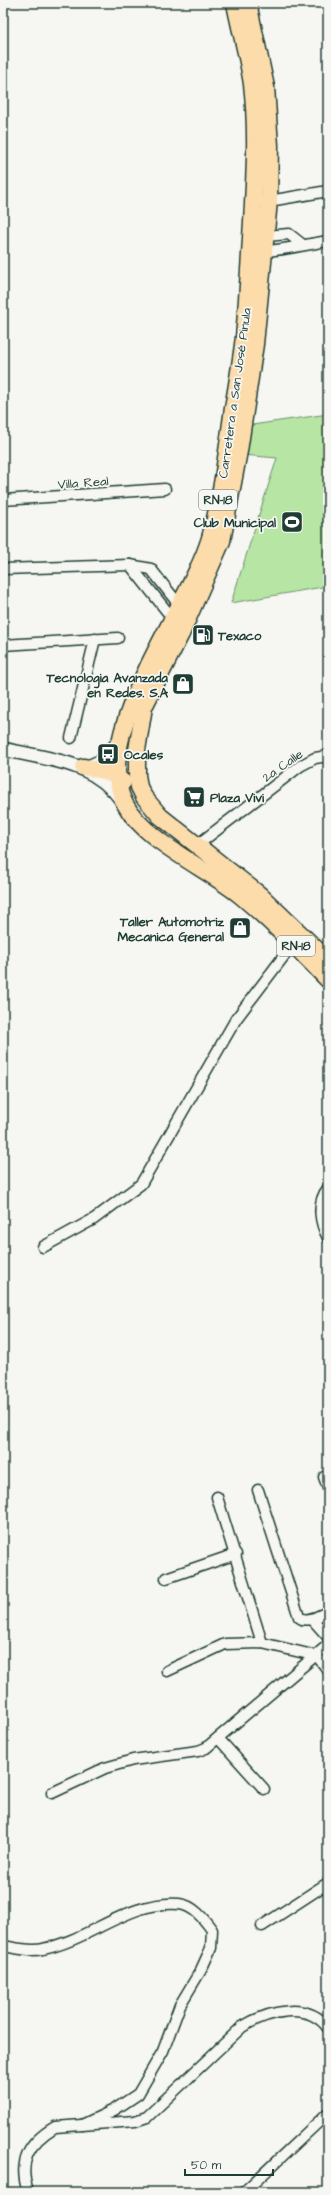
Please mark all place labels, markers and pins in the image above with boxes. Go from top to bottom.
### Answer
sports icon: Club Municipal [279,509,305,535]
place label: Club Municipal [194,514,276,533]
fuel station icon: Texaco [190,622,216,648]
place label: Texaco [217,627,262,645]
place label: Tecnologia Avanzada en Redes. S.A [45,669,169,702]
shop icon: Tecnologia Avanzada en Redes. S.A [170,671,196,697]
bus stop icon: Ocales [95,741,121,767]
place label: Ocales [124,746,164,764]
supermarket icon: Plaza Vivi [181,784,207,810]
place label: Plaza Vivi [210,789,265,807]
place label: Taller Automotriz Mecanica General [117,913,225,946]
shop icon: Taller Automotriz Mecanica General [227,915,253,941]

